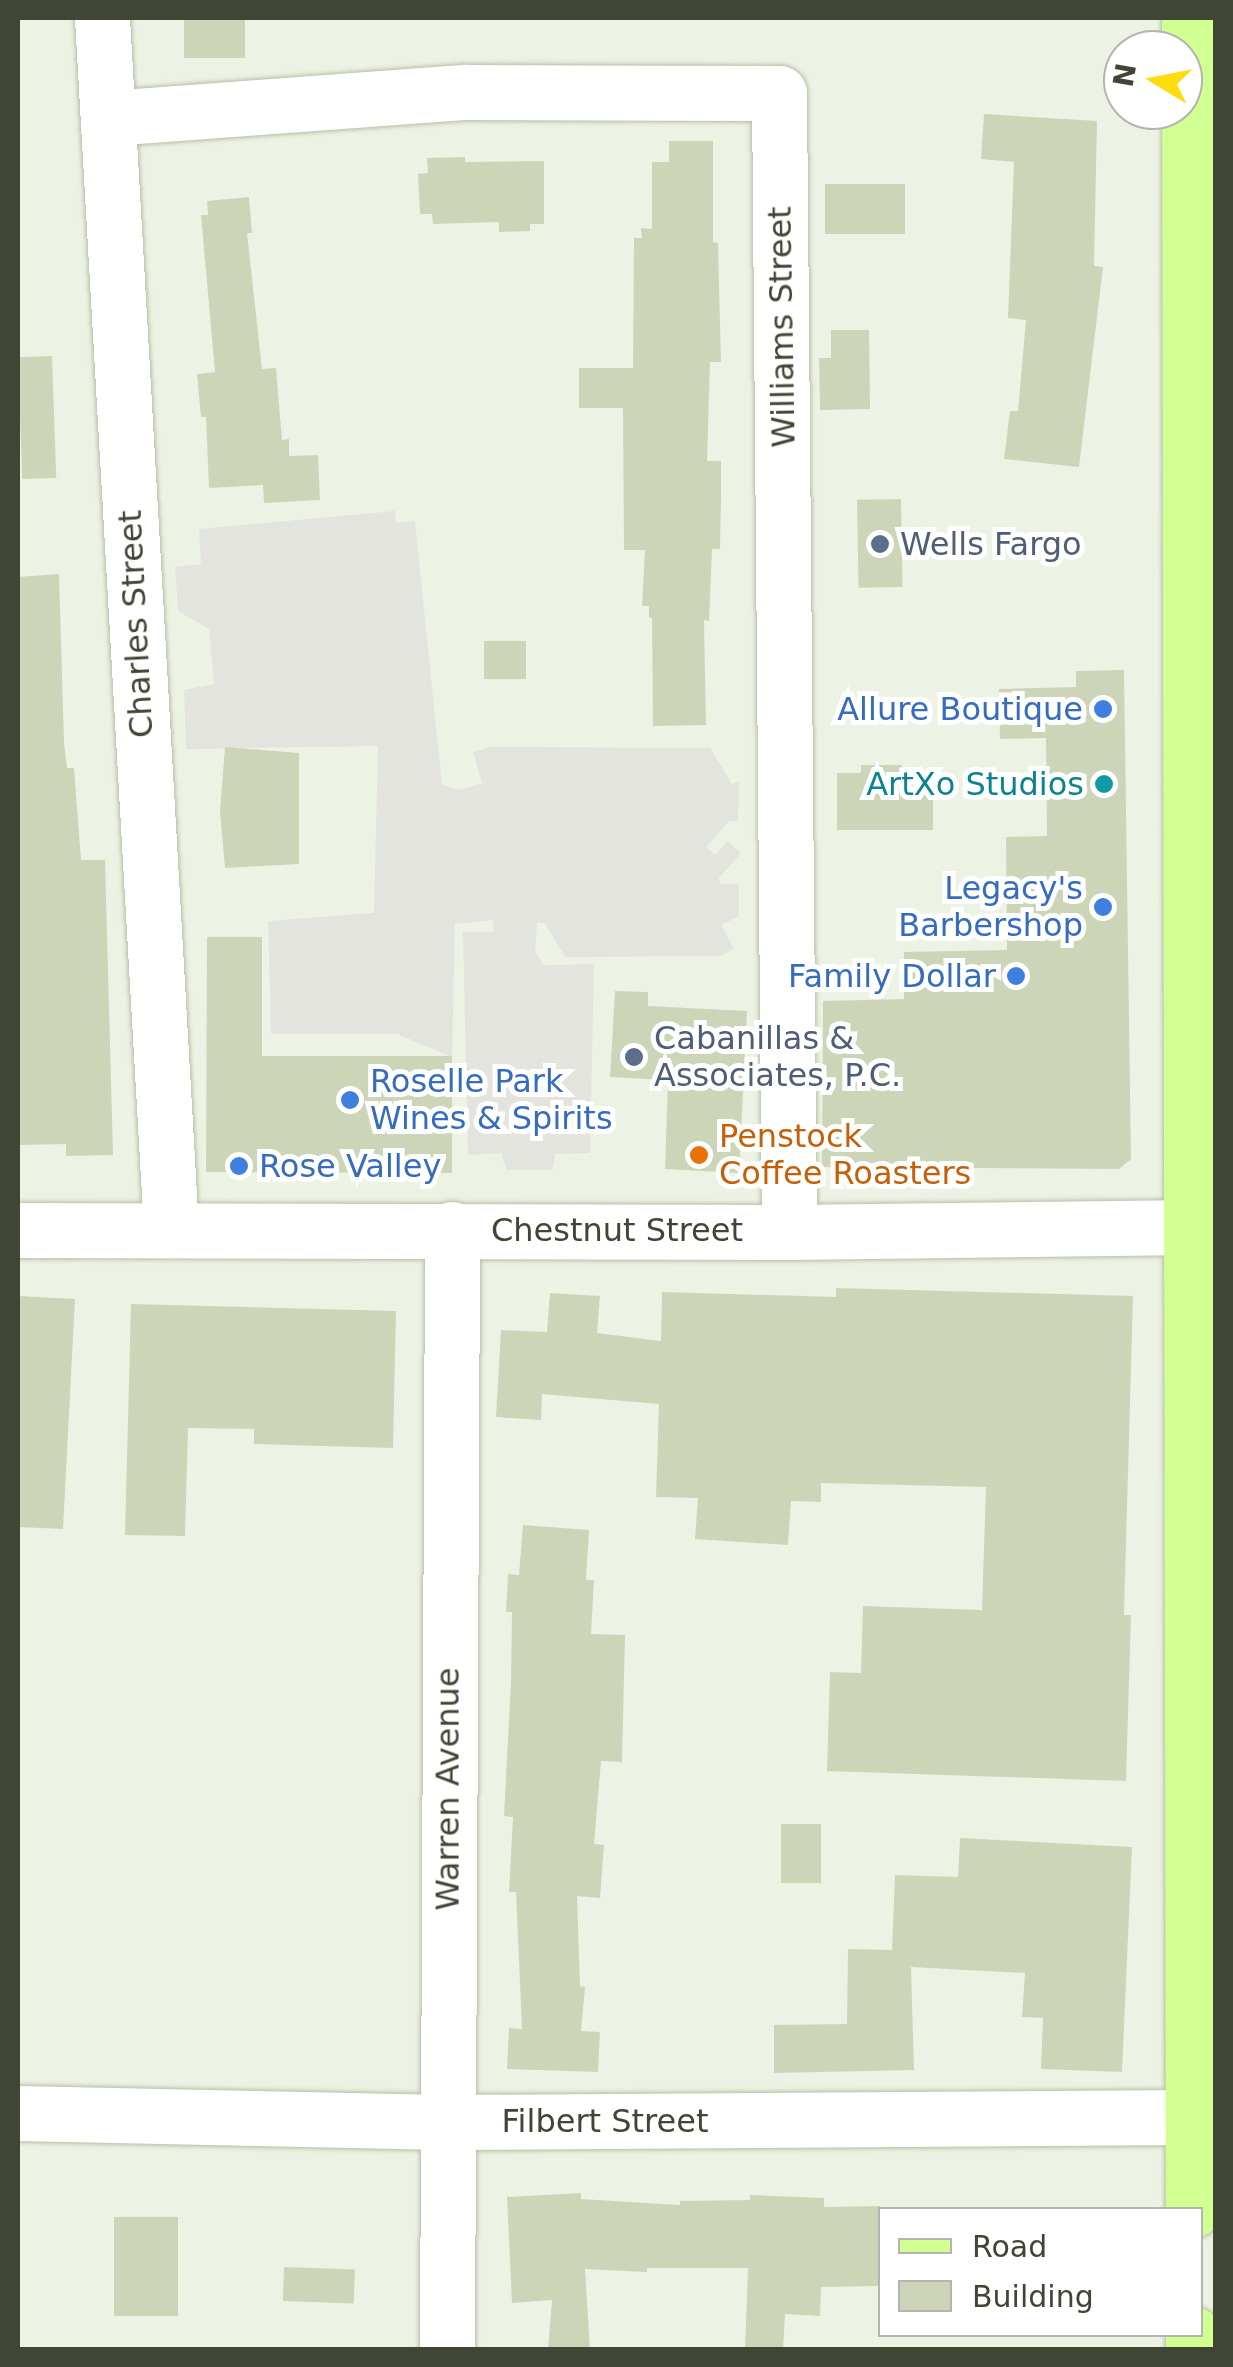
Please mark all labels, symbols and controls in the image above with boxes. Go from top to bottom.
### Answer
north arrow [1103,30,1203,130]
text: N [1107,61,1143,89]
street label: Williams Street [761,206,803,448]
street label: Charles Street [111,509,161,739]
place label: Wells Fargo [900,525,1082,563]
marker: Wells Fargo [869,533,891,555]
place label: Allure Boutique [837,690,1083,728]
marker: Allure Boutique [1092,698,1114,720]
place label: ArtXo Studios [866,765,1084,803]
marker: ArtXo Studios [1093,773,1115,795]
place label: Legacy's Barbershop [898,870,1083,945]
marker: Legacy's Barbershop [1092,896,1114,918]
place label: Family Dollar [788,957,996,995]
marker: Family Dollar [1005,965,1027,987]
place label: Cabanillas & Associates, P.C. [654,1020,901,1095]
marker: Cabanillas & Associates, P.C. [623,1046,645,1068]
place label: Roselle Park Wines & Spirits [370,1063,613,1138]
marker: Roselle Park Wines & Spirits [339,1089,361,1111]
place label: Penstock Coffee Roasters [719,1118,971,1193]
marker: Penstock Coffee Roasters [688,1144,710,1166]
place label: Rose Valley [259,1147,441,1185]
marker: Rose Valley [228,1155,250,1177]
street label: Chestnut Street [491,1211,743,1249]
street label: Warren Avenue [429,1667,467,1911]
street label: Filbert Street [502,2102,708,2140]
legend [878,2207,1203,2337]
text: Road [972,2229,1047,2264]
text: Building [972,2279,1094,2314]

